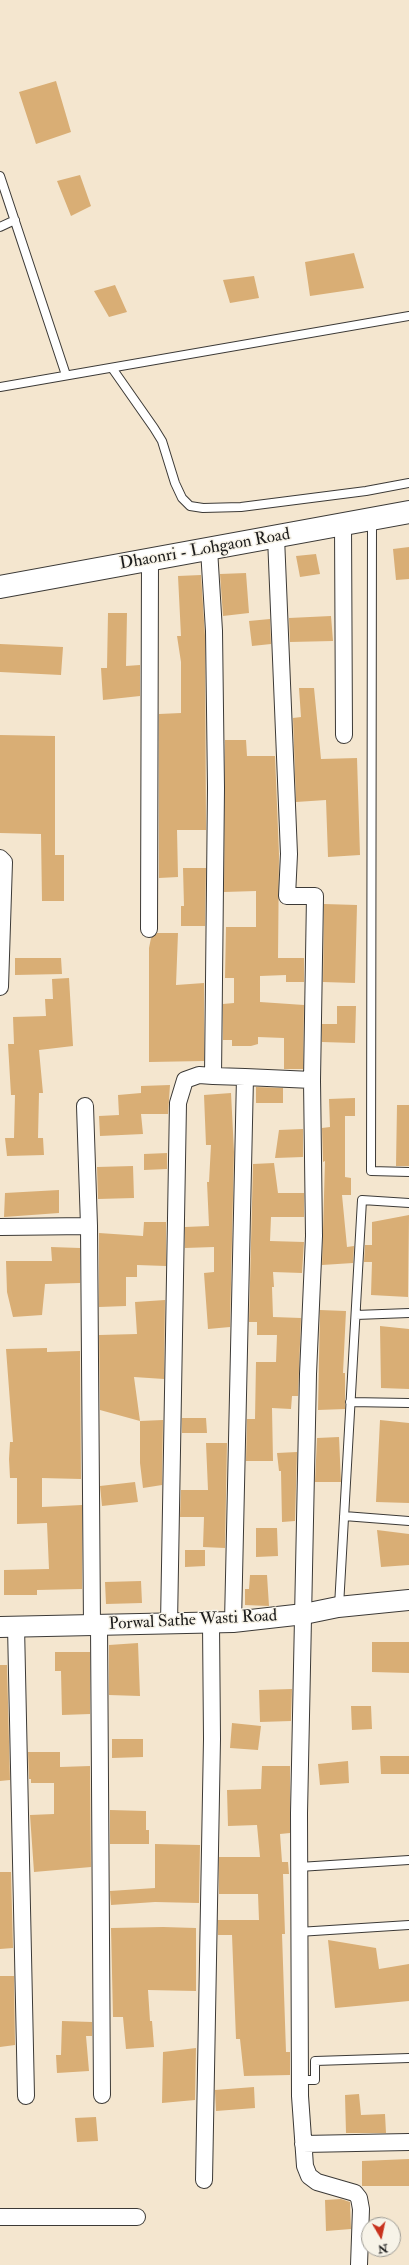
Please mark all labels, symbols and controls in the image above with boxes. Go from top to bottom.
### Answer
street label: Dhaonri - Lohgaon Road [118,525,292,575]
street label: Porwal Sathe Wasti Road [108,1606,278,1636]
north arrow [361,2217,401,2257]
text: N [377,2241,389,2256]

